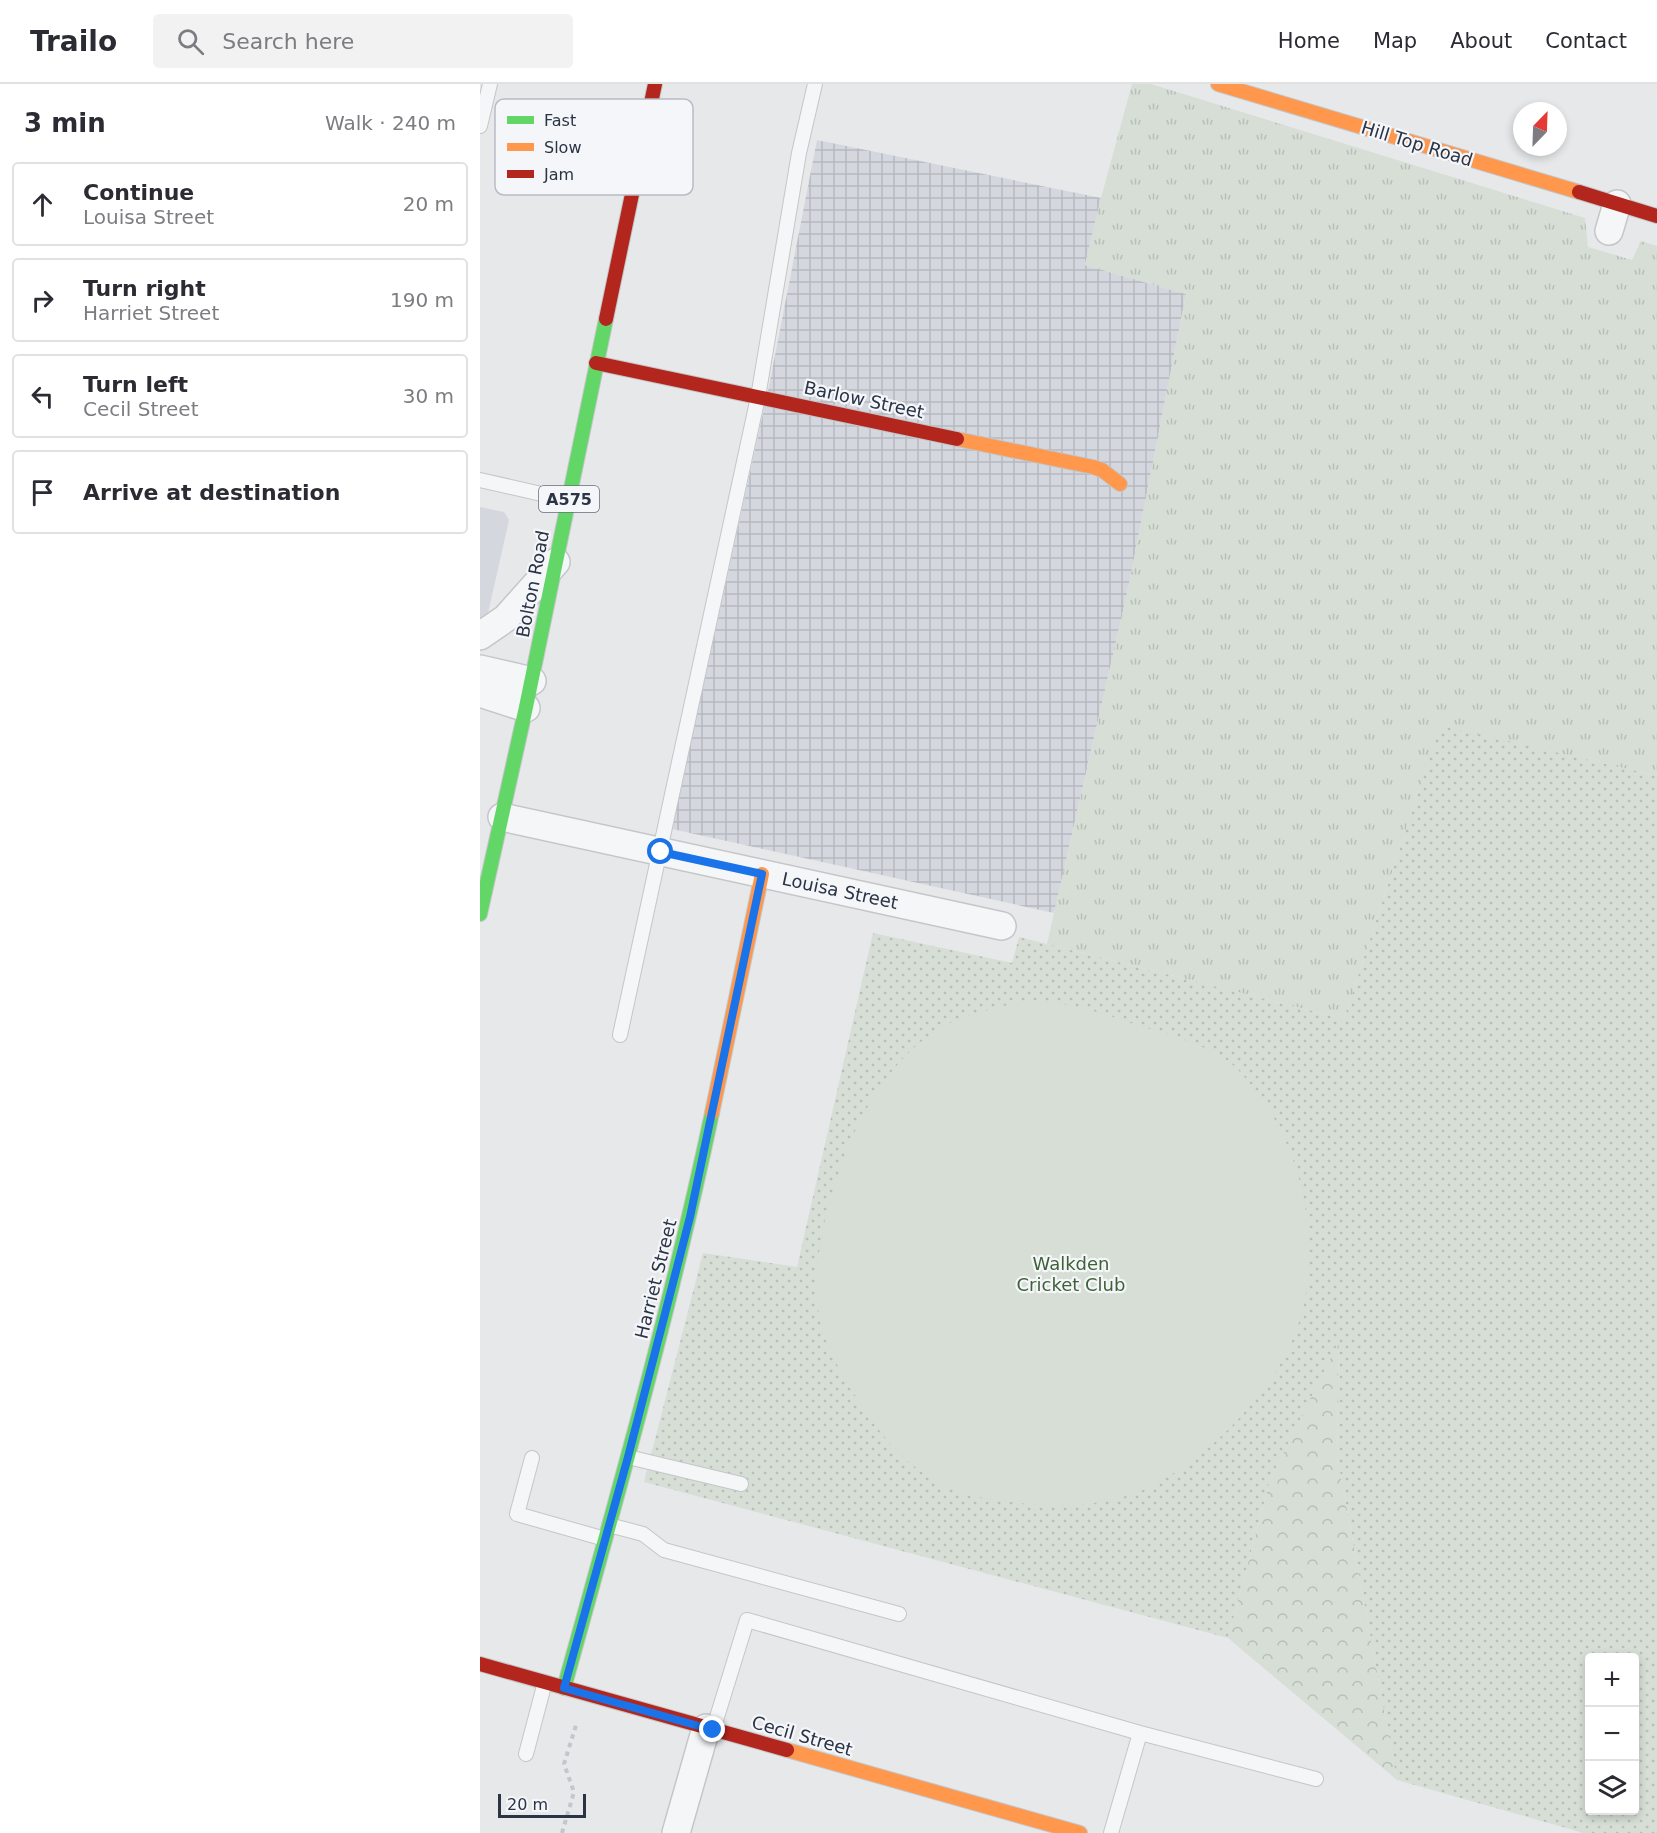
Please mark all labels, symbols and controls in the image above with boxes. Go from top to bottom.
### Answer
search box [153,14,573,68]
text: Trailo [30,25,117,58]
icon: search [174,25,207,58]
text: Search here [222,29,354,54]
text: Home [1278,29,1340,53]
text: Map [1373,29,1417,53]
text: About [1450,29,1512,53]
text: Contact [1545,29,1627,53]
legend [495,99,693,195]
north arrow [1513,102,1567,156]
text: 3 min [24,108,106,138]
text: Walk · 240 m [325,111,456,135]
text: Fast [544,111,576,130]
street label: Hill Top Road [1359,117,1475,170]
text: Slow [544,138,581,157]
text: Jam [543,165,574,184]
text: Continue [83,180,194,205]
icon: ahead [26,188,59,221]
text: 20 m [403,192,454,216]
text: Louisa Street [83,205,214,229]
text: Turn right [83,276,206,301]
icon: right [26,284,59,317]
text: 190 m [390,288,454,312]
text: Harriet Street [83,301,219,325]
text: Turn left [83,372,188,397]
street label: Barlow Street [802,377,926,422]
icon: left [26,380,59,413]
text: 30 m [403,384,454,408]
text: Cecil Street [83,397,199,421]
icon: arrive [26,476,59,509]
text: Arrive at destination [83,480,340,505]
road number: A575 [539,486,599,512]
street label: Bolton Road [512,529,553,639]
route start [647,838,673,864]
street label: Louisa Street [780,868,900,913]
street label: Harriet Street [630,1217,681,1341]
park label: Walkden Cricket Club [1017,1253,1125,1295]
map controls [1585,1653,1639,1815]
button: + [1585,1653,1639,1707]
button: − [1585,1707,1639,1761]
street label: Cecil Street [749,1711,855,1760]
route end [699,1716,725,1742]
button: layers [1585,1761,1639,1815]
scale bar [498,1791,586,1818]
text: 20 m [507,1795,548,1814]

